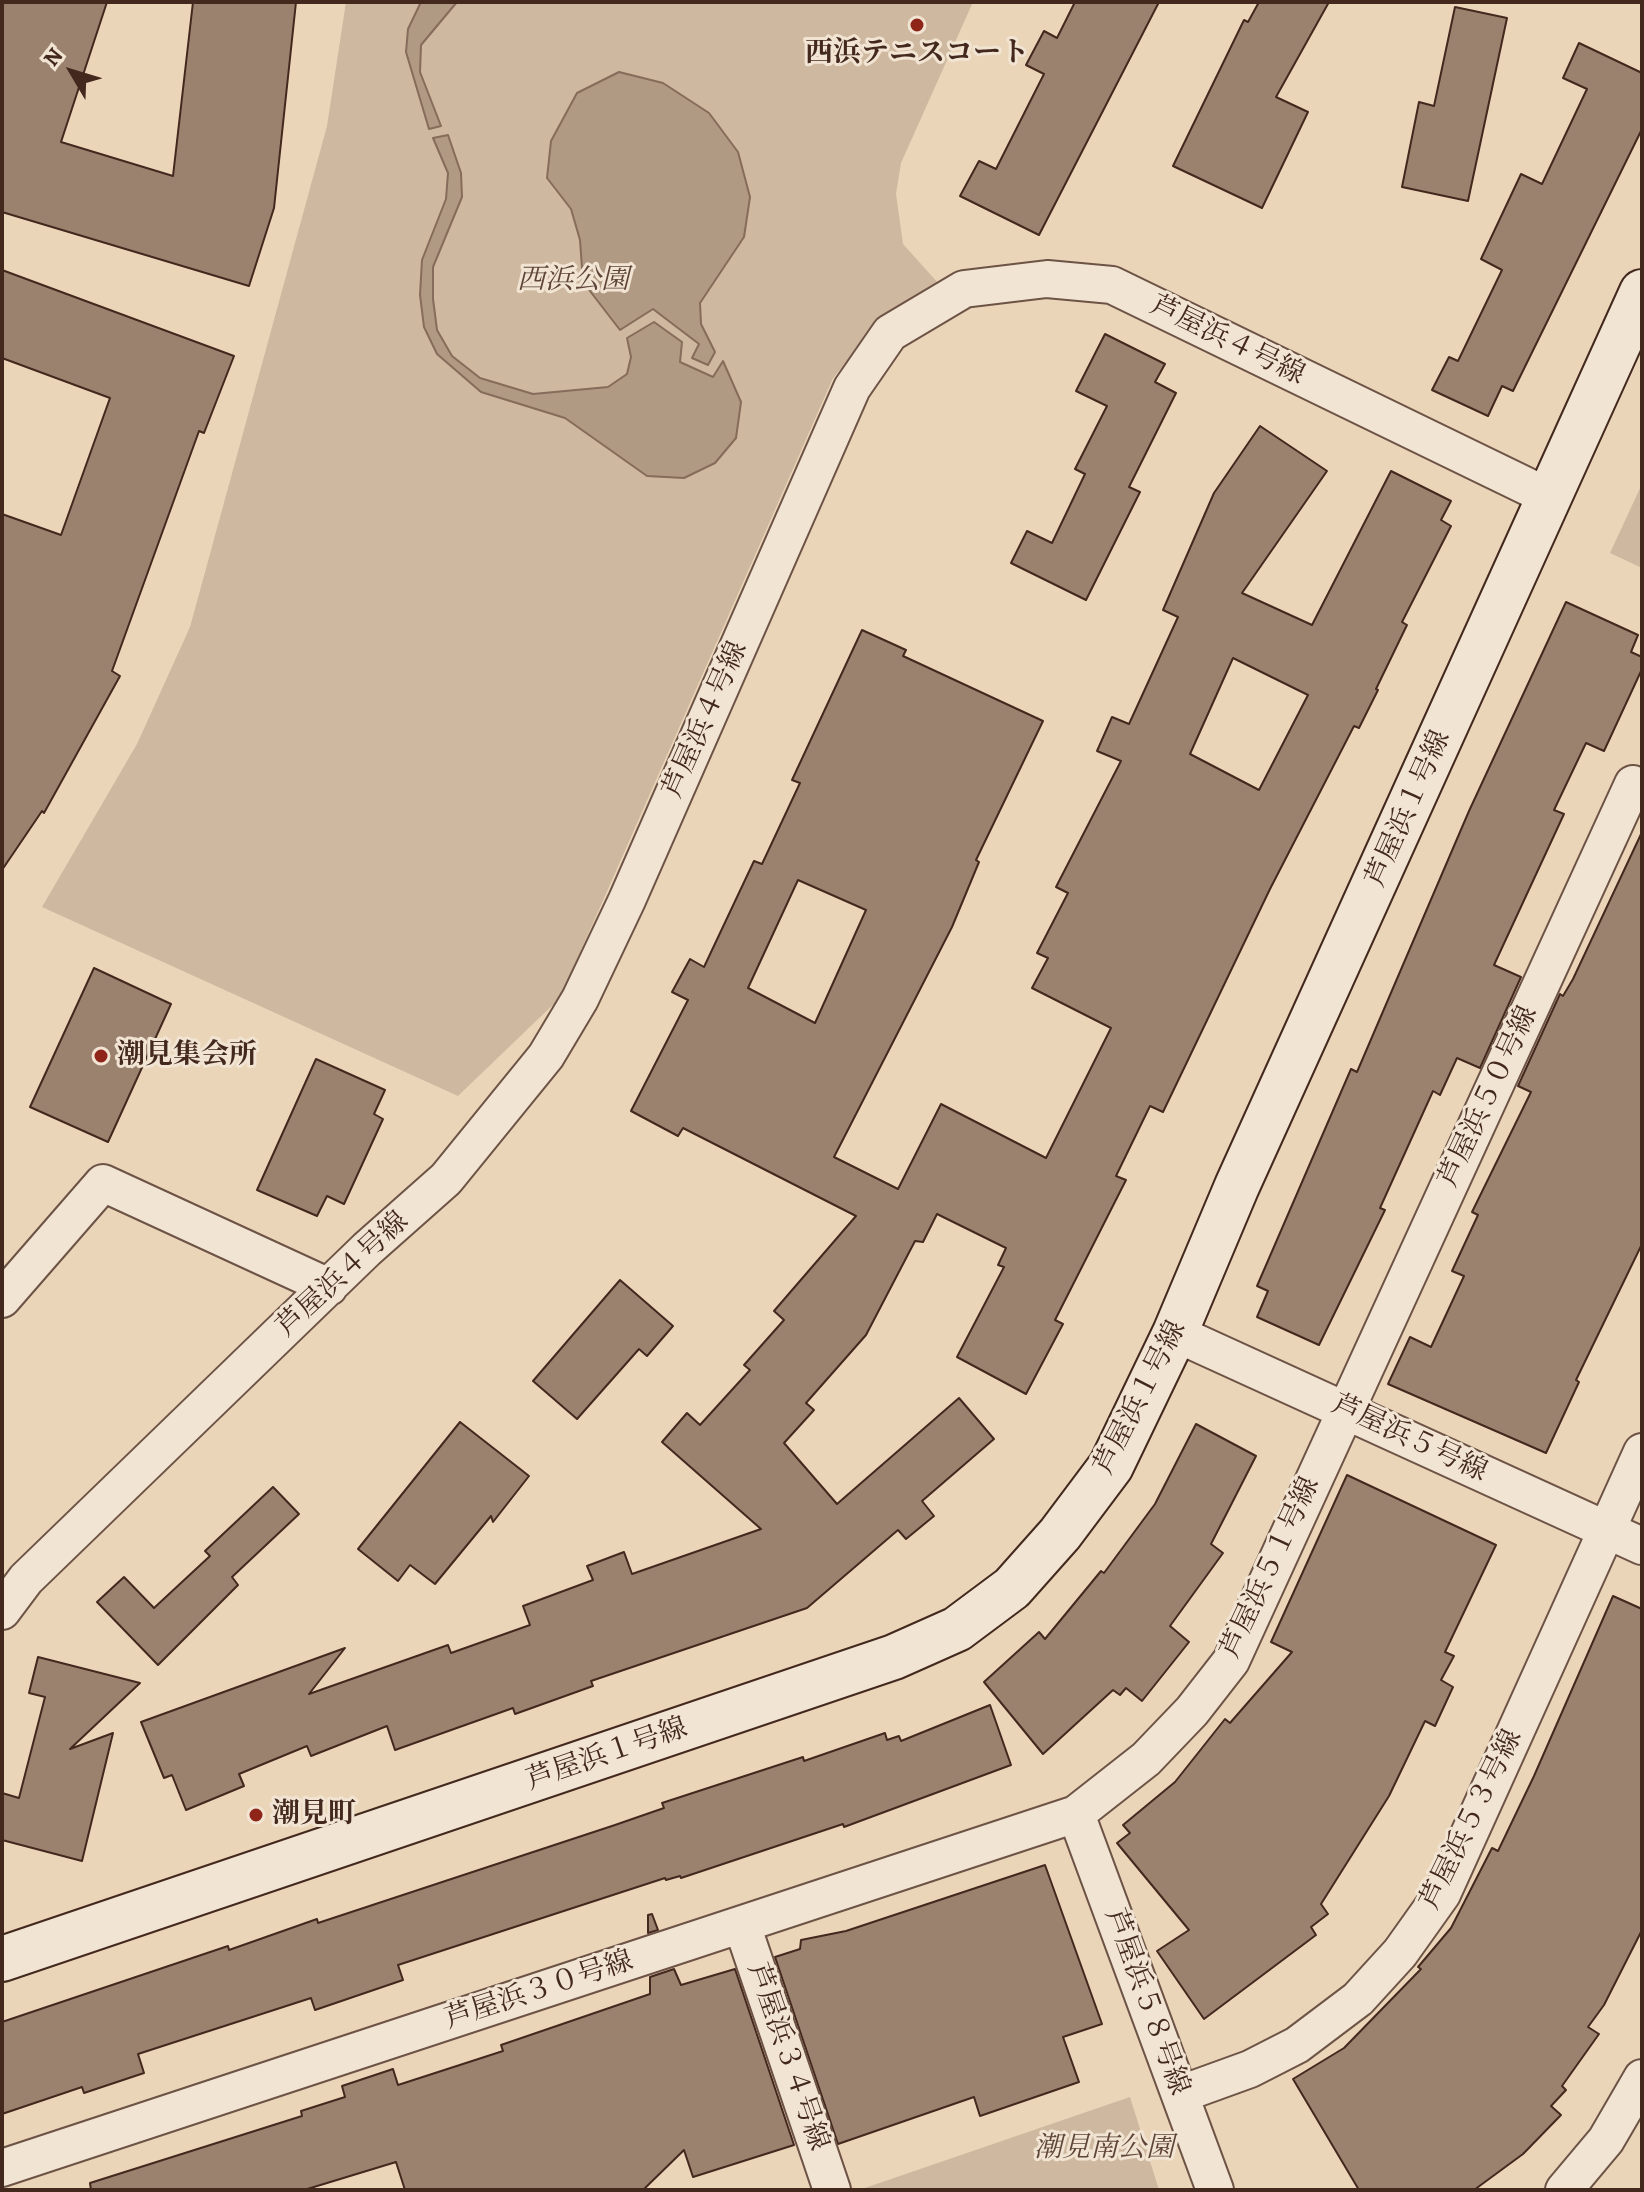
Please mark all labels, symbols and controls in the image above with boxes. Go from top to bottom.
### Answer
marker: 西浜テニスコート [908,16,926,34]
north arrow [32,32,112,112]
place label: 西浜テニスコート [805,37,1029,71]
text: N [36,42,70,73]
park label: 西浜公園 [517,264,629,298]
street label: 芦屋浜４号線 [1144,289,1310,393]
street label: 芦屋浜４号線 [656,636,756,804]
street label: 芦屋浜１号線 [1359,725,1459,893]
street label: 芦屋浜５０号線 [1432,1001,1546,1193]
place label: 潮見集会所 [117,1039,257,1073]
marker: 潮見集会所 [92,1047,110,1065]
street label: 芦屋浜４号線 [270,1205,416,1345]
street label: 芦屋浜１号線 [1088,1316,1194,1480]
street label: 芦屋浜５号線 [1326,1388,1492,1490]
street label: 芦屋浜５１号線 [1214,1472,1328,1664]
street label: 芦屋浜１号線 [522,1712,692,1798]
street label: 芦屋浜５３号線 [1414,1725,1530,1915]
place label: 潮見町 [272,1798,356,1832]
marker: 潮見町 [247,1806,265,1824]
street label: 芦屋浜５８号線 [1097,1904,1195,2100]
street label: 芦屋浜３０号線 [441,1945,637,2037]
street label: 芦屋浜３４号線 [739,1959,835,2155]
park label: 潮見南公園 [1034,2132,1174,2166]

